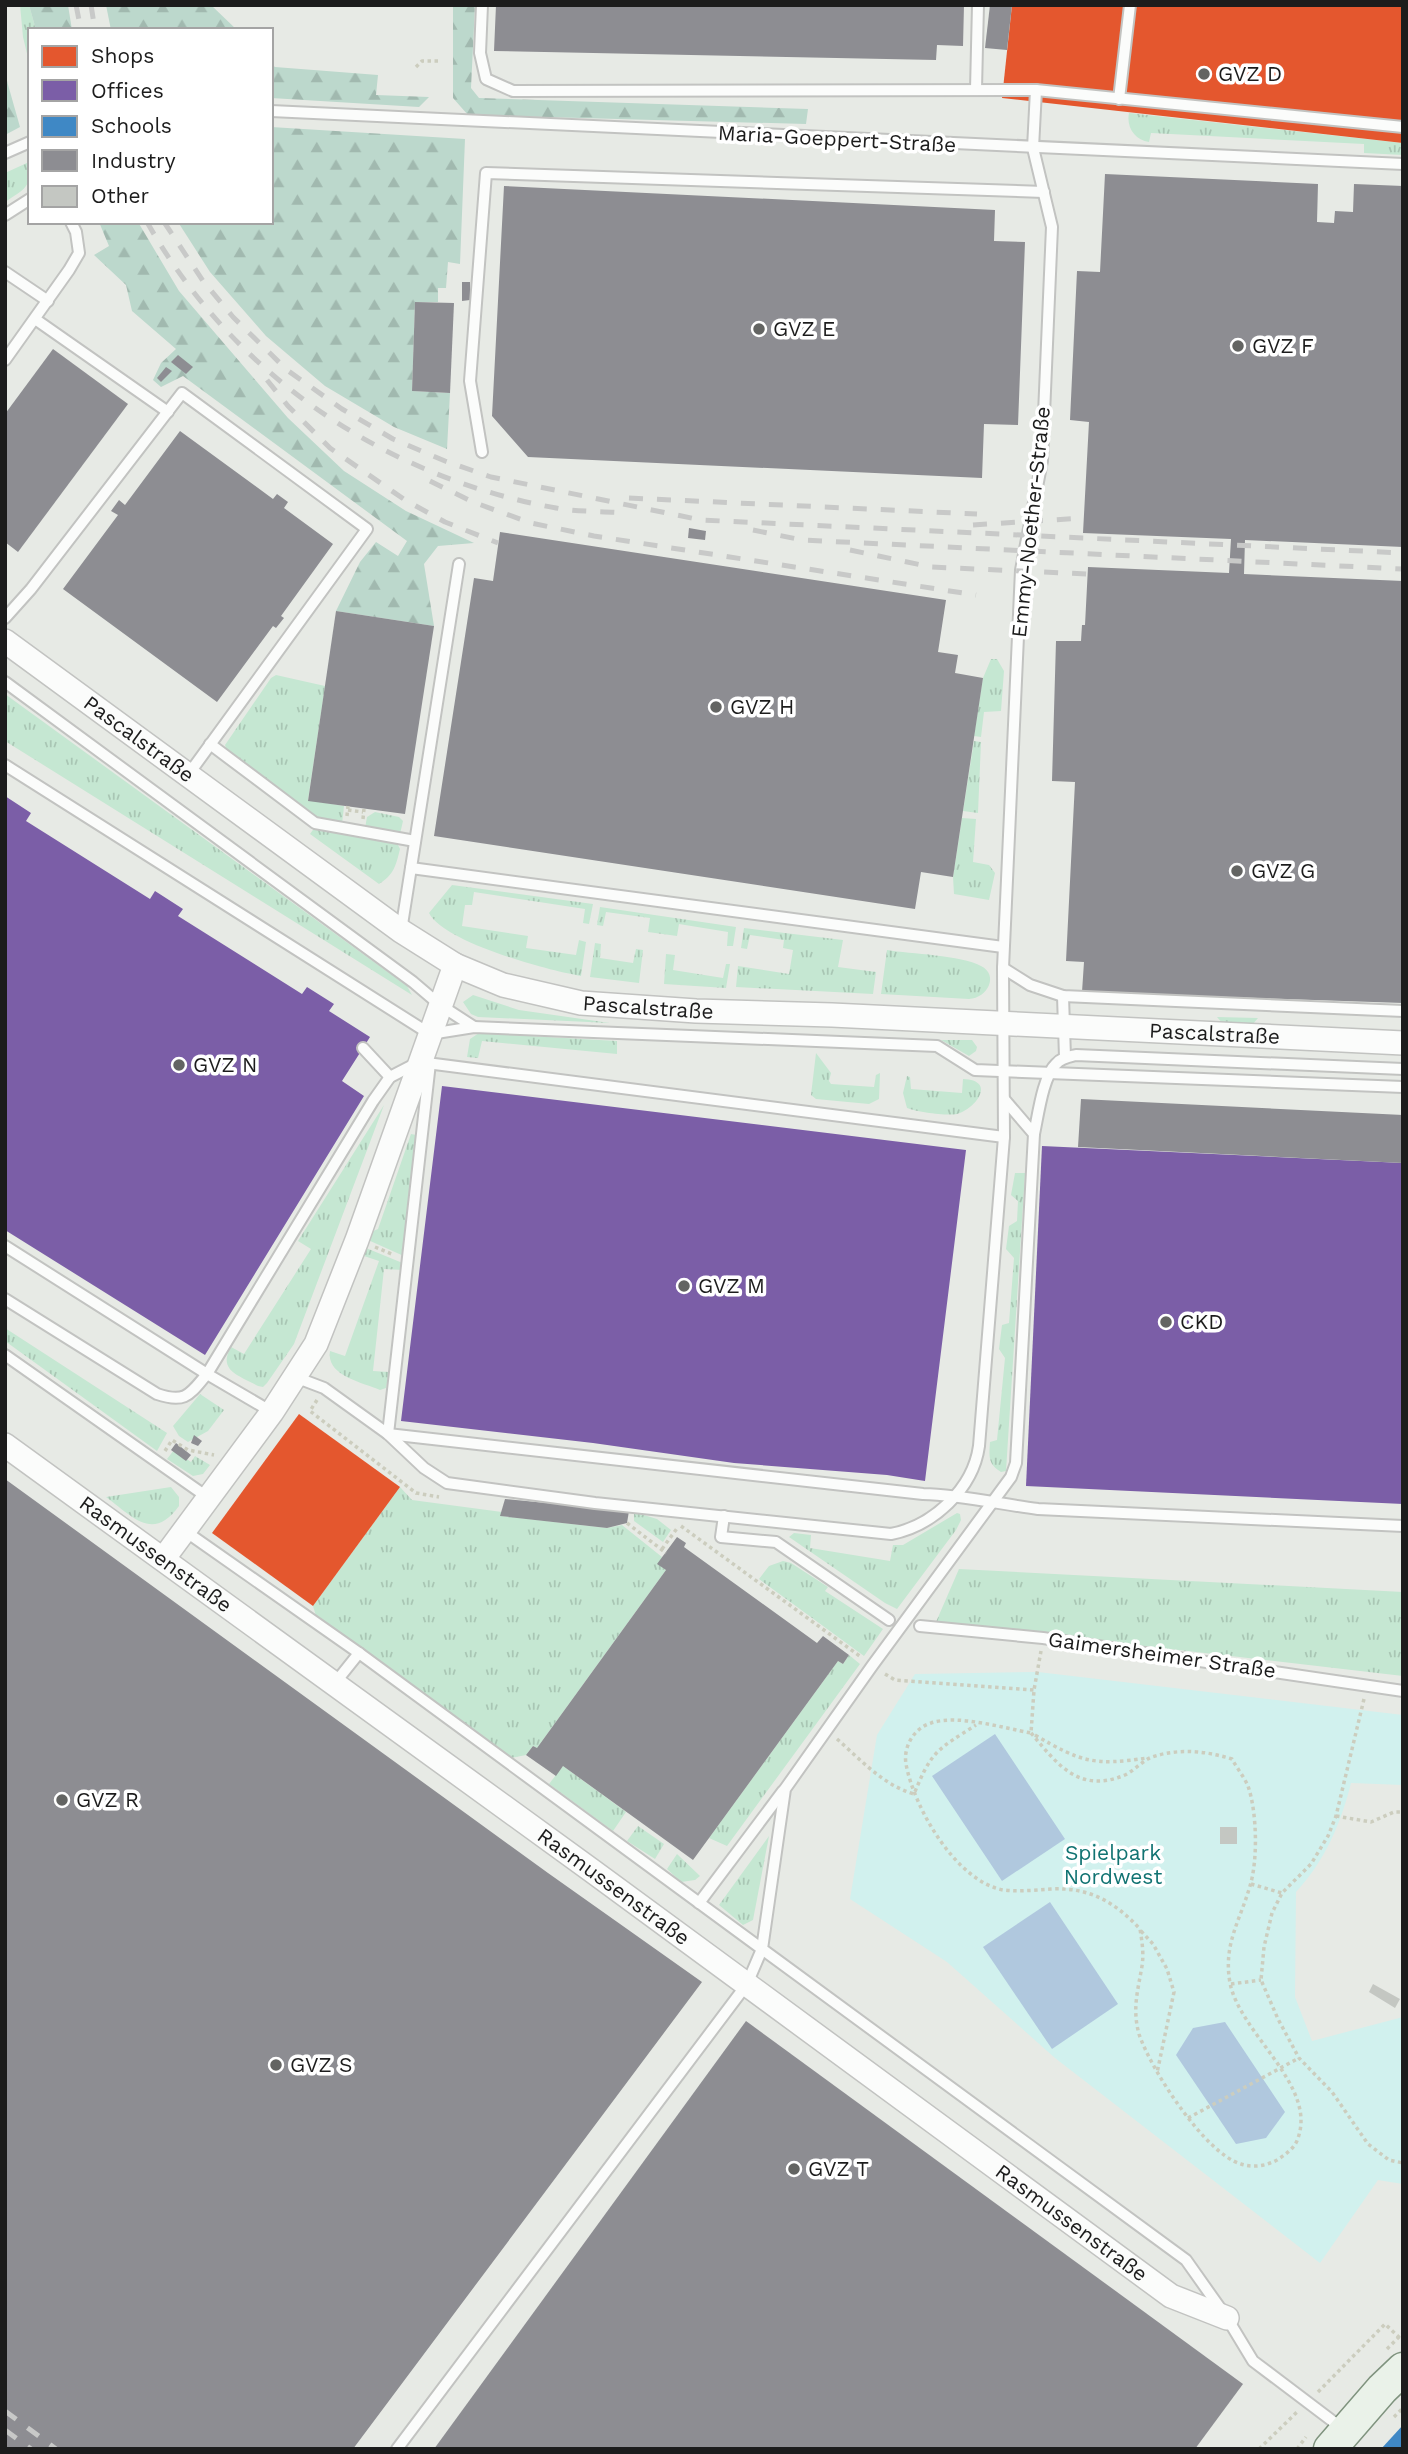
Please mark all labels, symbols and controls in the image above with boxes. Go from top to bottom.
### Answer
legend [28,28,273,224]
text: Shops [91,43,154,68]
place label: GVZ D [1218,61,1282,86]
marker: GVZ D [1196,66,1212,82]
text: Offices [91,78,164,103]
text: Schools [91,113,172,138]
street label: Maria-Goeppert-Straße [717,120,957,157]
text: Industry [91,148,176,173]
text: Other [91,183,150,208]
place label: GVZ E [773,316,835,341]
marker: GVZ E [751,321,767,337]
place label: GVZ F [1252,333,1314,358]
marker: GVZ F [1230,338,1246,354]
street label: Emmy-Noether-Straße [1006,405,1055,639]
street label: Pascalstraße [79,690,199,787]
place label: GVZ H [730,694,794,719]
marker: GVZ H [708,699,724,715]
place label: GVZ G [1251,858,1315,883]
marker: GVZ G [1229,863,1245,879]
street label: Pascalstraße [582,990,714,1024]
street label: Pascalstraße [1148,1018,1281,1049]
place label: GVZ N [193,1052,257,1077]
marker: GVZ N [171,1057,187,1073]
place label: GVZ M [698,1273,765,1298]
marker: GVZ M [676,1278,692,1294]
place label: CKD [1180,1309,1223,1334]
marker: CKD [1158,1314,1174,1330]
street label: Rasmussenstraße [75,1490,237,1617]
street label: Gaimersheimer Straße [1047,1626,1277,1683]
place label: GVZ R [76,1787,139,1812]
marker: GVZ R [54,1792,70,1808]
street label: Rasmussenstraße [533,1822,695,1950]
park label: Spielpark Nordwest [1064,1840,1162,1889]
place label: GVZ S [290,2052,352,2077]
marker: GVZ S [268,2057,284,2073]
place label: GVZ T [808,2156,869,2181]
street label: Rasmussenstraße [991,2158,1153,2287]
marker: GVZ T [786,2161,802,2177]

